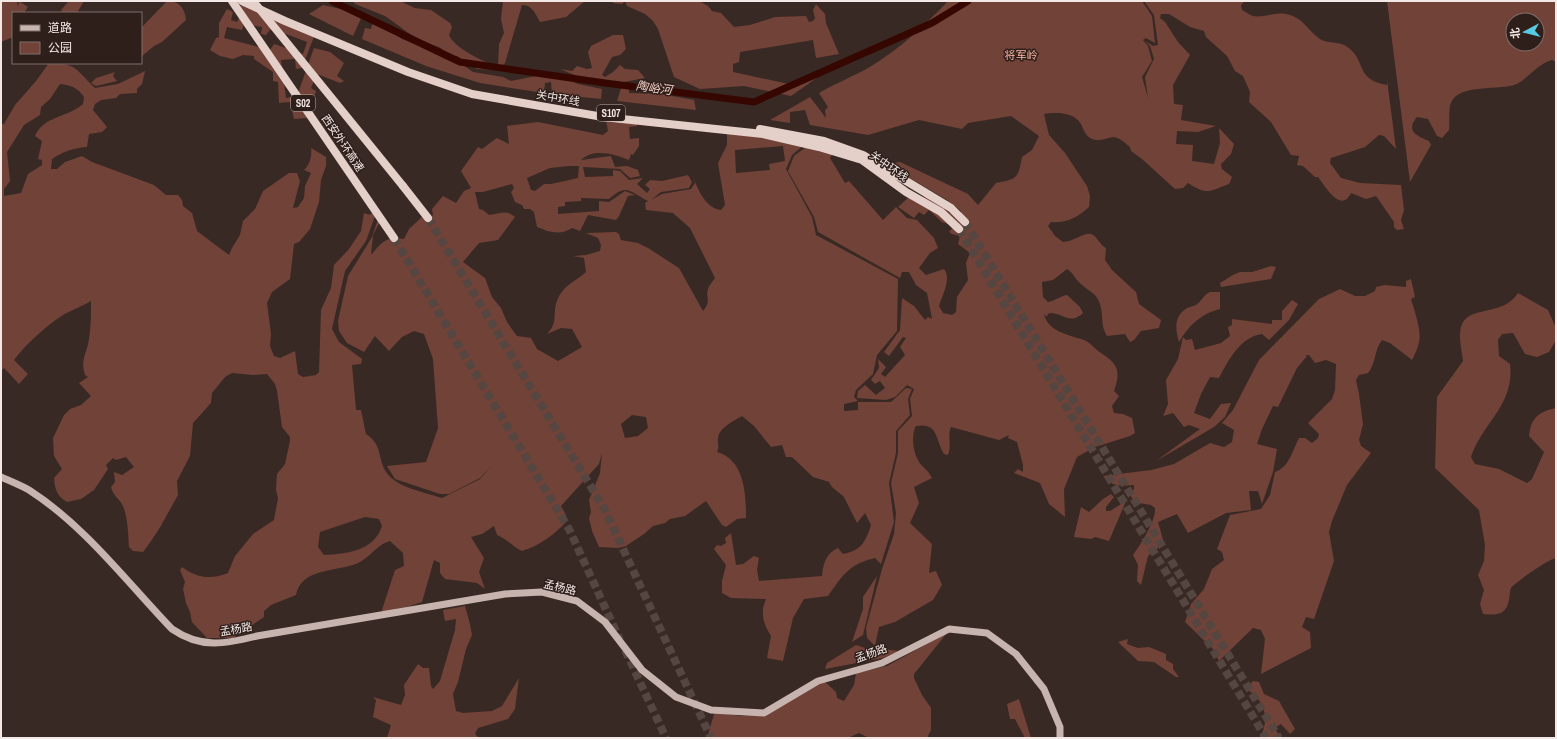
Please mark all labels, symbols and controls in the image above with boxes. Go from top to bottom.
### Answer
legend [12,12,142,64]
north arrow [1505,12,1545,52]
text: 道路 [48,20,72,36]
text: 北 [1507,27,1523,40]
text: 公园 [48,40,72,56]
park label: 将军岭 [1005,48,1038,62]
water label: 陶峪河 [635,78,675,99]
street label: 关中环线 [535,87,581,109]
road number: S02 [291,95,315,111]
road number: S107 [597,105,625,121]
street label: 西安外环高速 [319,112,367,174]
street label: 关中环线 [867,148,911,184]
street label: 孟杨路 [542,576,578,598]
street label: 孟杨路 [219,619,253,639]
street label: 孟杨路 [853,641,889,665]

